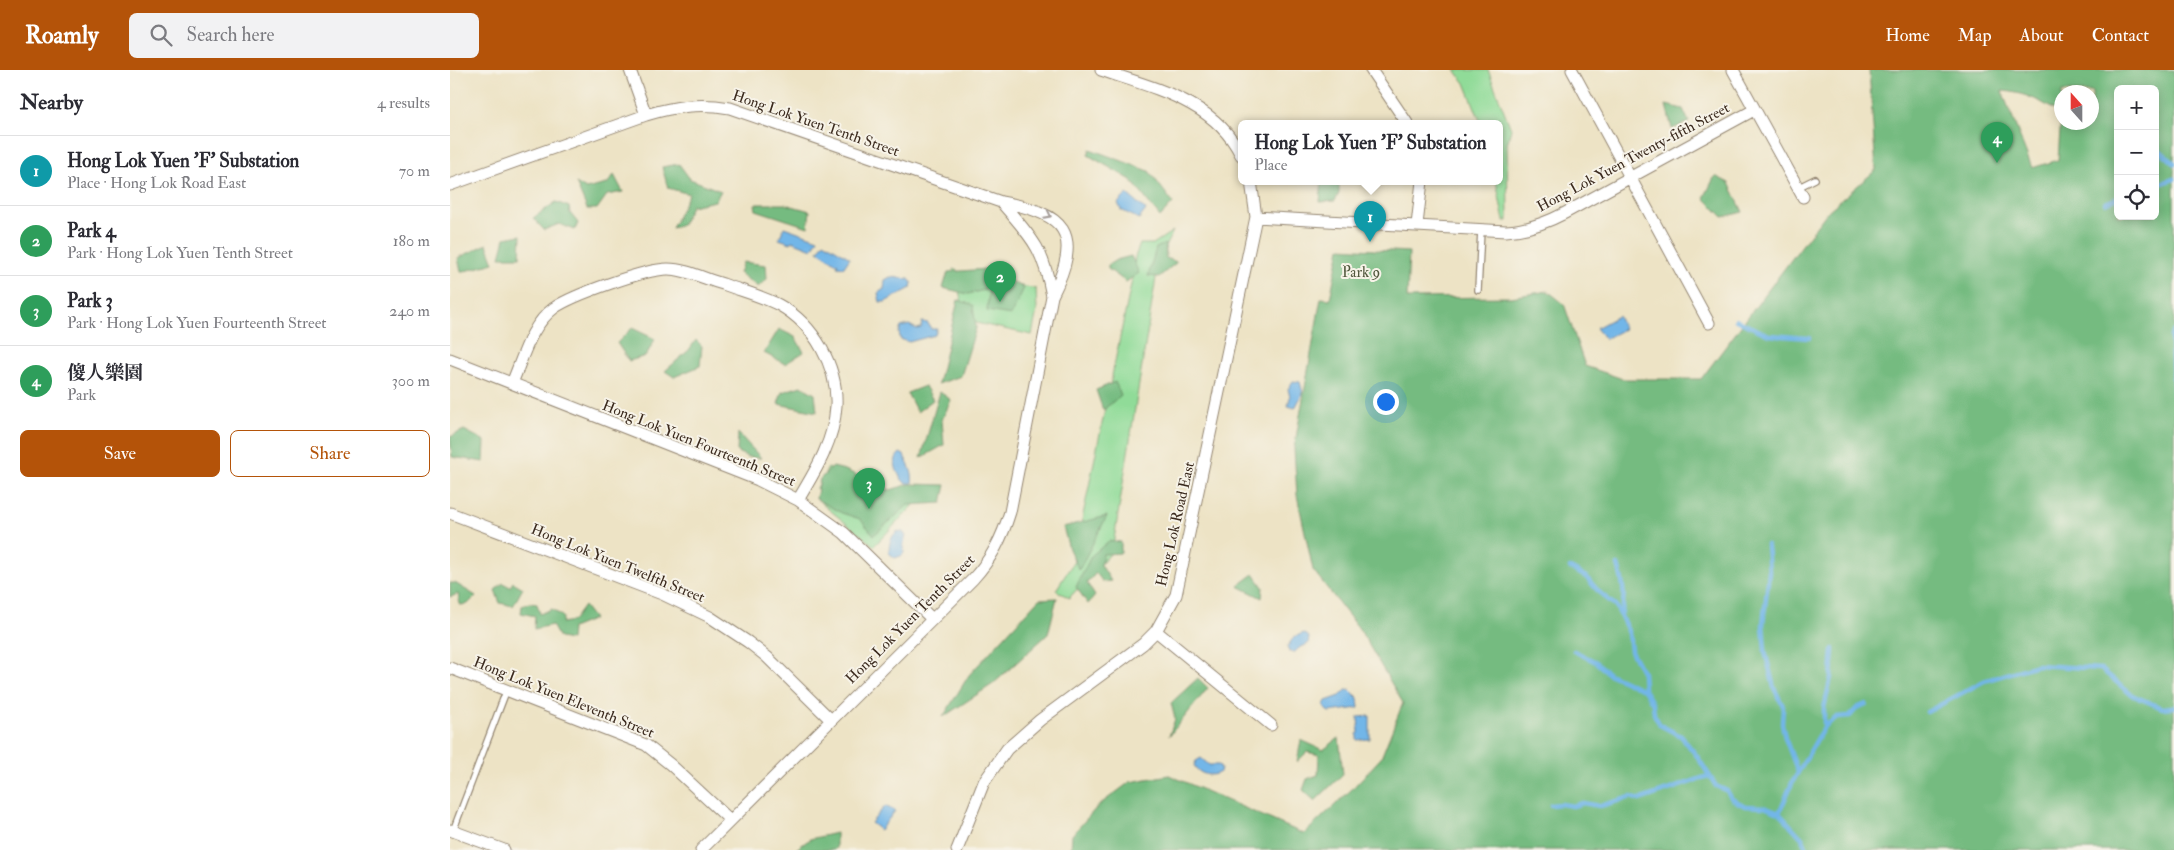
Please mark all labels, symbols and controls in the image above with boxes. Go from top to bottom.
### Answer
search box [129,13,479,58]
text: Roamly [25,20,99,51]
icon: search [147,21,175,49]
text: Search here [187,23,274,47]
text: Home [1885,24,1930,47]
text: Map [1958,24,1992,47]
text: About [2020,24,2064,47]
text: Contact [2092,24,2149,47]
north arrow [2054,85,2099,130]
map controls [2114,85,2159,220]
button: + [2114,85,2159,130]
street label: Hong Lok Yuen Tenth Street [730,86,902,161]
text: Nearby [20,89,83,116]
text: 4 results [377,93,430,113]
street label: Hong Lok Yuen Twenty-fifth Street [1534,98,1733,216]
popup [1238,120,1503,185]
pin: 4 [1981,122,2013,163]
button: − [2114,130,2159,175]
text: Hong Lok Yuen 'F' Substation [1254,131,1487,155]
text: Hong Lok Yuen 'F' Substation [67,149,299,173]
text: Place [1254,155,1288,175]
text: 1 [33,161,39,181]
text: 70 m [399,161,430,181]
text: Place · Hong Lok Road East [67,173,246,193]
button: locate [2114,175,2159,220]
pin: 1 [1354,201,1386,242]
one-way arrow [1042,209,1051,219]
text: Park 4 [67,219,116,243]
text: 2 [32,231,40,251]
text: 180 m [393,231,430,251]
text: Park · Hong Lok Yuen Tenth Street [67,243,293,263]
pin: 2 [984,261,1016,302]
park label: Park 9 [1342,263,1380,282]
text: Park 3 [67,289,113,313]
text: 3 [33,301,39,321]
text: 240 m [389,301,430,321]
text: Park · Hong Lok Yuen Fourteenth Street [67,313,327,333]
text: 傻人樂園 [67,361,143,385]
text: 4 [32,371,40,391]
text: 300 m [392,371,430,391]
text: Park [67,385,96,405]
your location [1373,389,1399,415]
street label: Hong Lok Yuen Fourteenth Street [599,396,798,491]
button: Save [20,430,220,477]
button: Share [230,430,430,477]
street label: Hong Lok Road East [1152,460,1199,588]
pin: 3 [853,468,885,509]
street label: Hong Lok Yuen Twelfth Street [528,520,708,607]
street label: Hong Lok Yuen Tenth Street [842,551,979,688]
street label: Hong Lok Yuen Eleventh Street [471,652,657,743]

